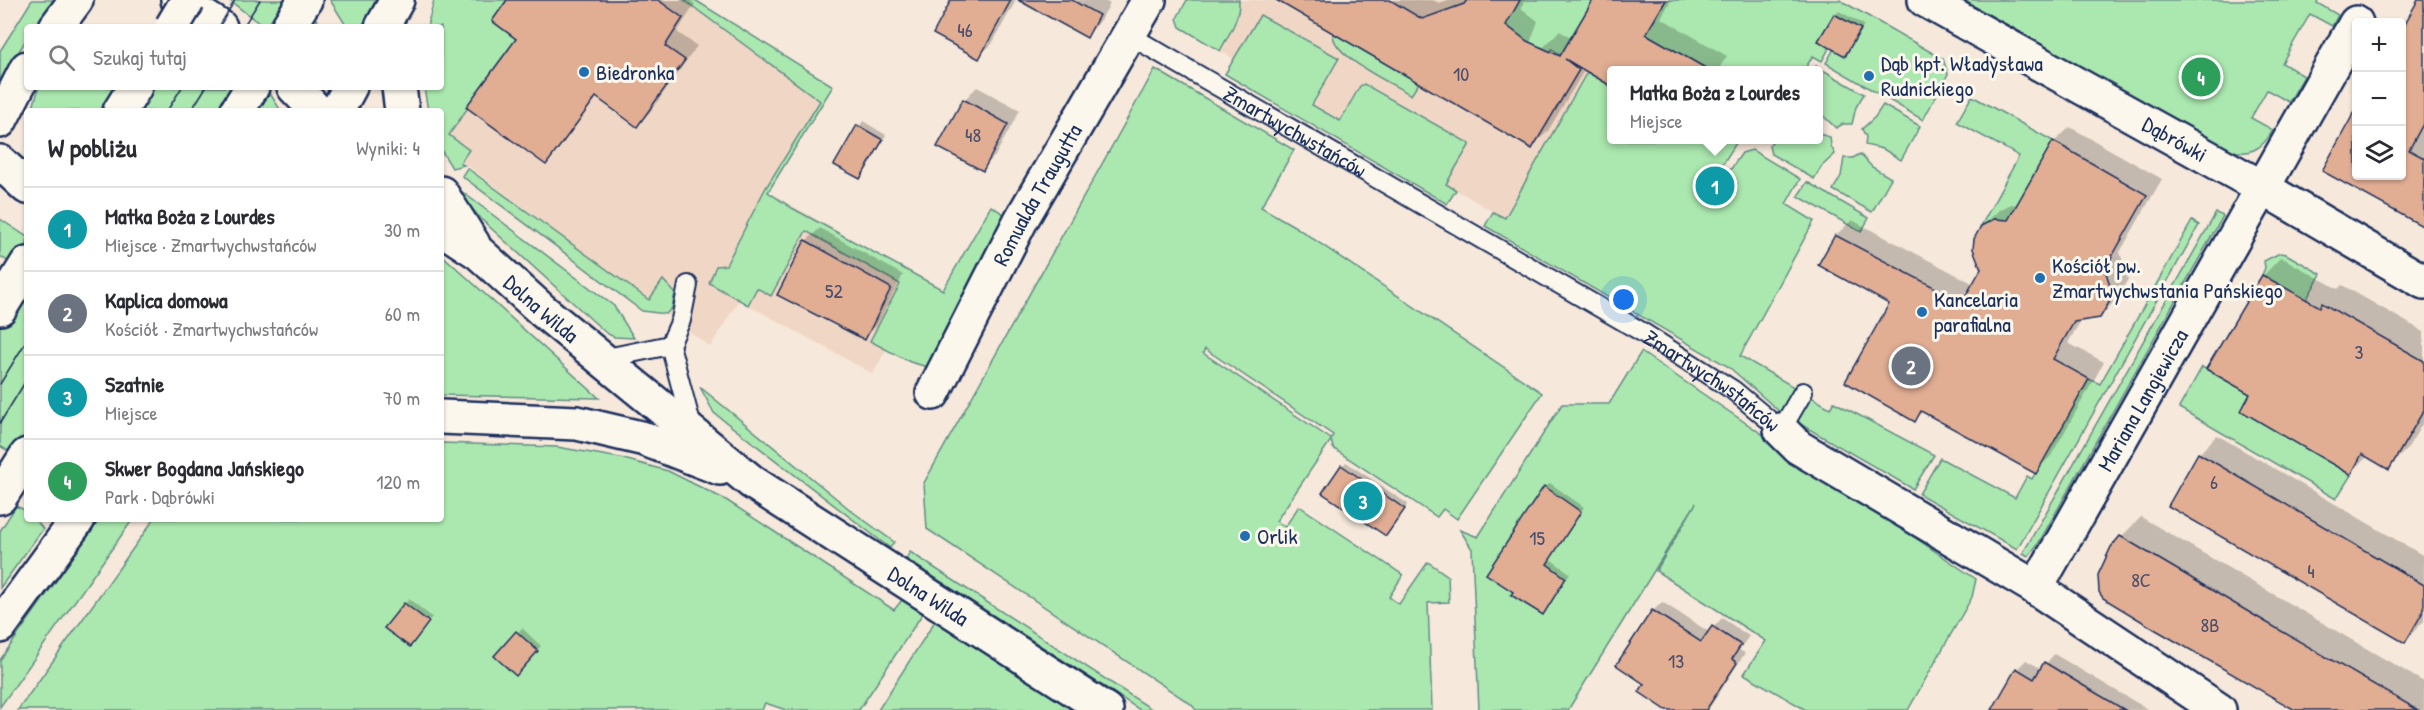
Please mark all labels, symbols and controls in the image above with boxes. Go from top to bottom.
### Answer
house number: 46 [957,16,973,43]
map controls [2352,18,2406,180]
button: + [2352,18,2406,72]
search box [24,24,444,90]
icon: search [45,41,78,74]
text: Szukaj tutaj [93,42,187,72]
place label: Dąb kpt. Władysława Rudnickiego [1881,48,2043,103]
pin: 4 [2182,54,2220,100]
place label: Biedronka [596,57,675,87]
house number: 10 [1453,60,1469,87]
marker: Biedronka [577,65,591,79]
popup [1607,66,1823,144]
marker: Dąb kpt. Władysława Rudnickiego [1862,69,1876,83]
button: − [2352,72,2406,126]
text: Matka Boża z Lourdes [1630,77,1800,107]
street label: Zmartwychwstańców [1218,78,1372,184]
text: Miejsce [1630,107,1683,134]
street label: Dąbrówki [2137,109,2213,169]
street label: Romualda Traugutta [985,118,1089,271]
house number: 48 [965,121,981,148]
button: layers [2352,126,2406,180]
text: W pobliżu [48,130,137,165]
text: Wyniki: 4 [356,134,420,161]
pin: 1 [1696,164,1734,208]
text: Matka Boża z Lourdes [105,201,275,231]
text: 1 [64,216,71,243]
text: 30 m [384,216,420,243]
text: Miejsce · Zmartwychwstańców [105,231,317,258]
place label: Kościół pw. Zmartwychwstania Pańskiego [2052,250,2283,305]
street label: Dolna Wilda [497,268,586,350]
marker: Kościół pw. Zmartwychwstania Pańskiego [2033,271,2047,285]
house number: 52 [825,277,844,304]
place label: Kancelaria parafialna [1934,284,2018,339]
text: Kaplica domowa [105,285,228,315]
your location [1609,285,1638,314]
text: 2 [63,300,72,327]
text: 60 m [385,300,420,327]
marker: Kancelaria parafialna [1915,305,1929,319]
text: Kościół · Zmartwychwstańców [105,315,318,342]
street label: Zmartwychwstańców [1638,322,1787,438]
street label: Mariana Langiewicza [2090,323,2195,477]
house number: 3 [2355,338,2364,365]
pin: 2 [1892,344,1930,388]
text: Szatnie [105,369,164,399]
text: 3 [63,384,72,411]
text: 70 m [383,384,420,411]
text: Miejsce [105,399,157,426]
text: Skwer Bogdana Jańskiego [105,453,304,483]
text: 4 [64,468,71,495]
text: 120 m [376,468,420,495]
house number: 6 [2210,468,2218,495]
pin: 3 [1344,478,1382,524]
text: Park · Dąbrówki [105,483,215,510]
place label: Orlik [1257,521,1298,551]
house number: 15 [1529,524,1545,551]
marker: Orlik [1238,529,1252,543]
house number: 4 [2307,557,2315,584]
street label: Dolna Wilda [883,559,975,633]
house number: 8C [2131,566,2151,593]
house number: 8B [2201,611,2219,638]
house number: 13 [1668,647,1684,674]

